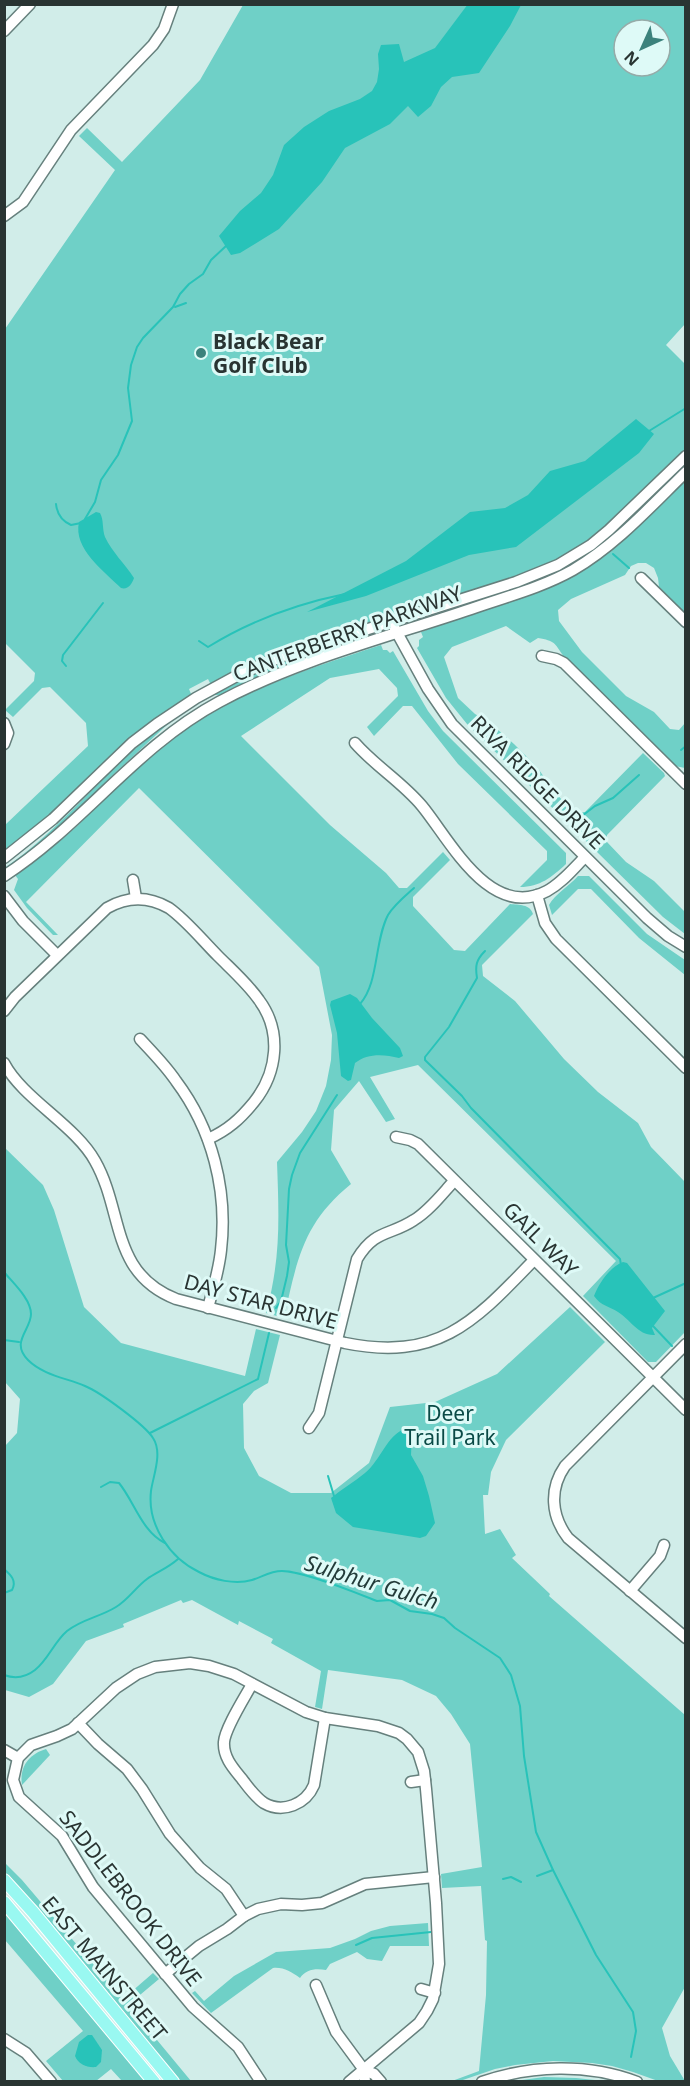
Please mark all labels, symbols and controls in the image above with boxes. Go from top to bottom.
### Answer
north arrow [612,18,672,78]
text: N [619,46,644,71]
place label: Black Bear Golf Club [213,327,324,379]
marker: Black Bear Golf Club [194,346,208,360]
street label: CANTERBERRY PARKWAY [229,578,465,687]
street label: RIVA RIDGE DRIVE [465,709,611,855]
street label: GAIL WAY [498,1196,585,1283]
street label: DAY STAR DRIVE [181,1267,341,1335]
park label: Deer Trail Park [404,1399,496,1451]
water label: Sulphur Gulch [302,1546,442,1616]
street label: SADDLEBROOK DRIVE [53,1804,209,1992]
street label: EAST MAINSTREET [36,1890,174,2046]

